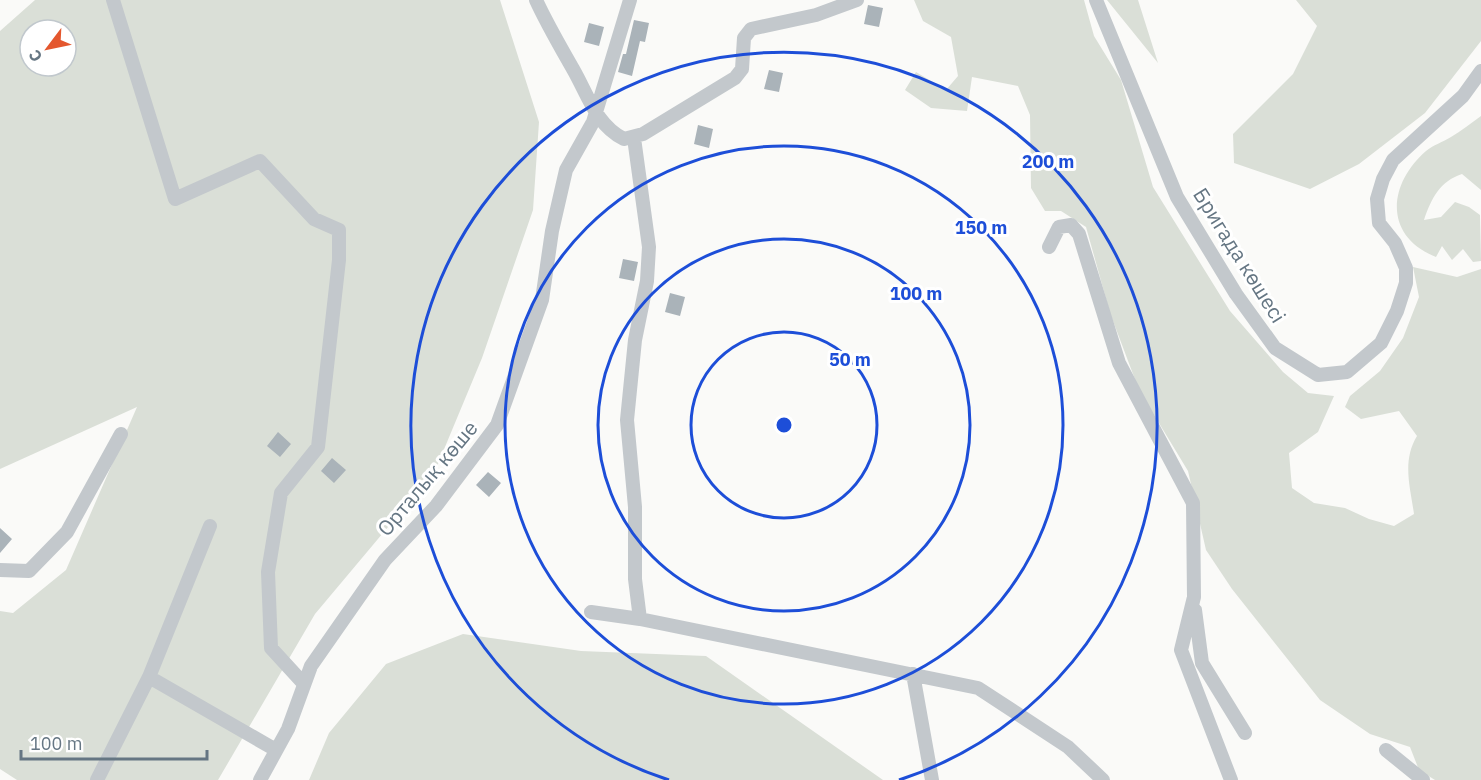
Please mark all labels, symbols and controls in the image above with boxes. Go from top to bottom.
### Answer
north arrow [18,18,78,78]
text: С [24,46,47,66]
text: 200 m [1022,150,1074,173]
street label: Бригада көшесі [1187,182,1293,328]
text: 150 m [955,216,1007,239]
text: 100 m [890,282,942,305]
text: 50 m [829,348,871,371]
street label: Орталық көше [370,414,484,542]
centre of rings [774,415,794,435]
scale bar [21,723,207,761]
text: 100 m [30,732,82,755]

